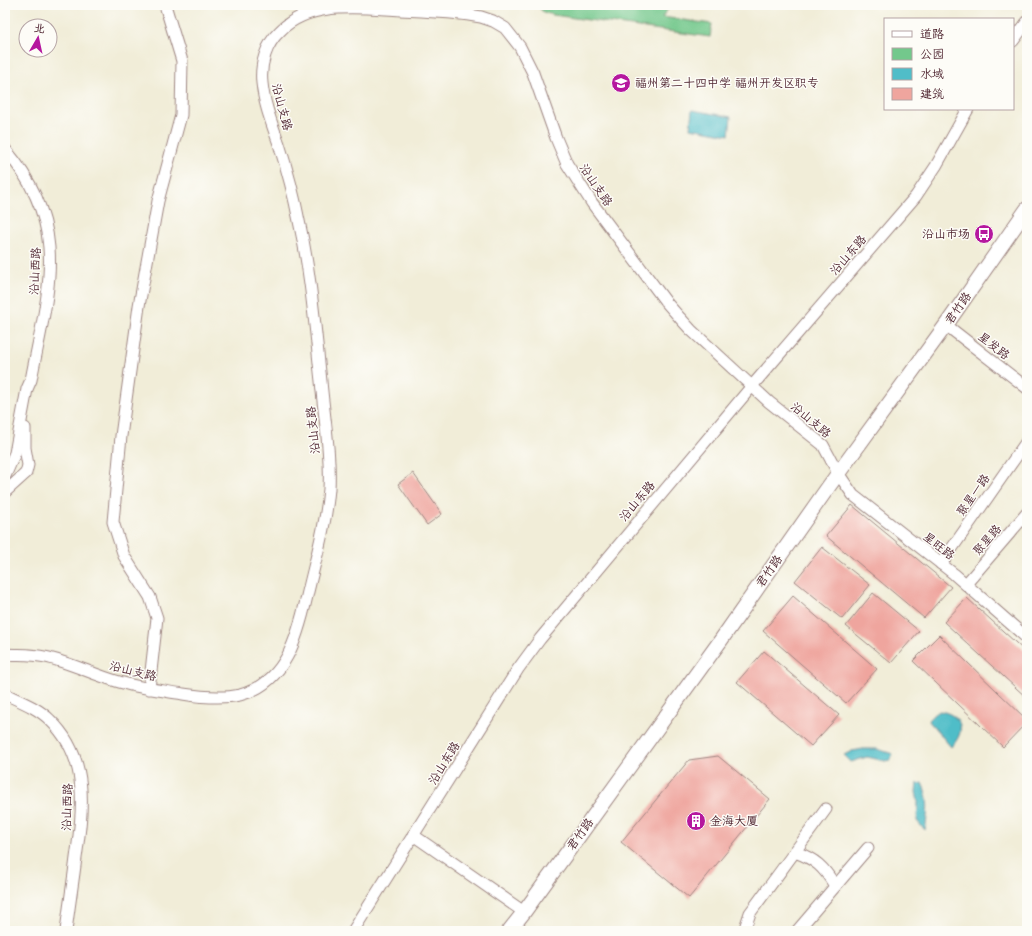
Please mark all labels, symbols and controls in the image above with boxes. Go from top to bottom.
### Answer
north arrow [18,18,58,58]
legend [884,18,1014,110]
text: 北 [33,20,46,37]
text: 道路 [920,26,944,42]
text: 公园 [920,46,944,62]
text: 水域 [920,66,944,82]
school or university icon: 福州第二十四中学 福州开发区职专 [610,72,632,94]
place label: 福州第二十四中学 福州开发区职专 [635,75,819,91]
street label: 沿山支路 [268,82,296,132]
text: 建筑 [920,86,944,102]
street label: 沿山支路 [576,161,616,209]
bus stop icon: 沿山市场 [973,223,995,245]
place label: 沿山市场 [922,226,970,242]
street label: 沿山东路 [826,232,870,278]
street label: 沿山西路 [26,247,44,295]
street label: 君竹路 [941,289,975,327]
street label: 星发路 [975,329,1013,363]
street label: 沿山支路 [787,398,835,442]
street label: 沿山支路 [303,405,323,455]
street label: 聚星一路 [953,471,993,519]
street label: 沿山东路 [615,477,659,525]
street label: 聚星路 [969,521,1005,559]
street label: 星旺路 [920,529,958,563]
street label: 君竹路 [752,552,786,590]
street label: 沿山支路 [108,657,158,685]
street label: 沿山东路 [424,738,464,788]
street label: 沿山西路 [58,783,76,831]
building icon: 金海大厦 [685,810,707,832]
place label: 金海大厦 [710,813,758,829]
street label: 君竹路 [563,815,597,853]

